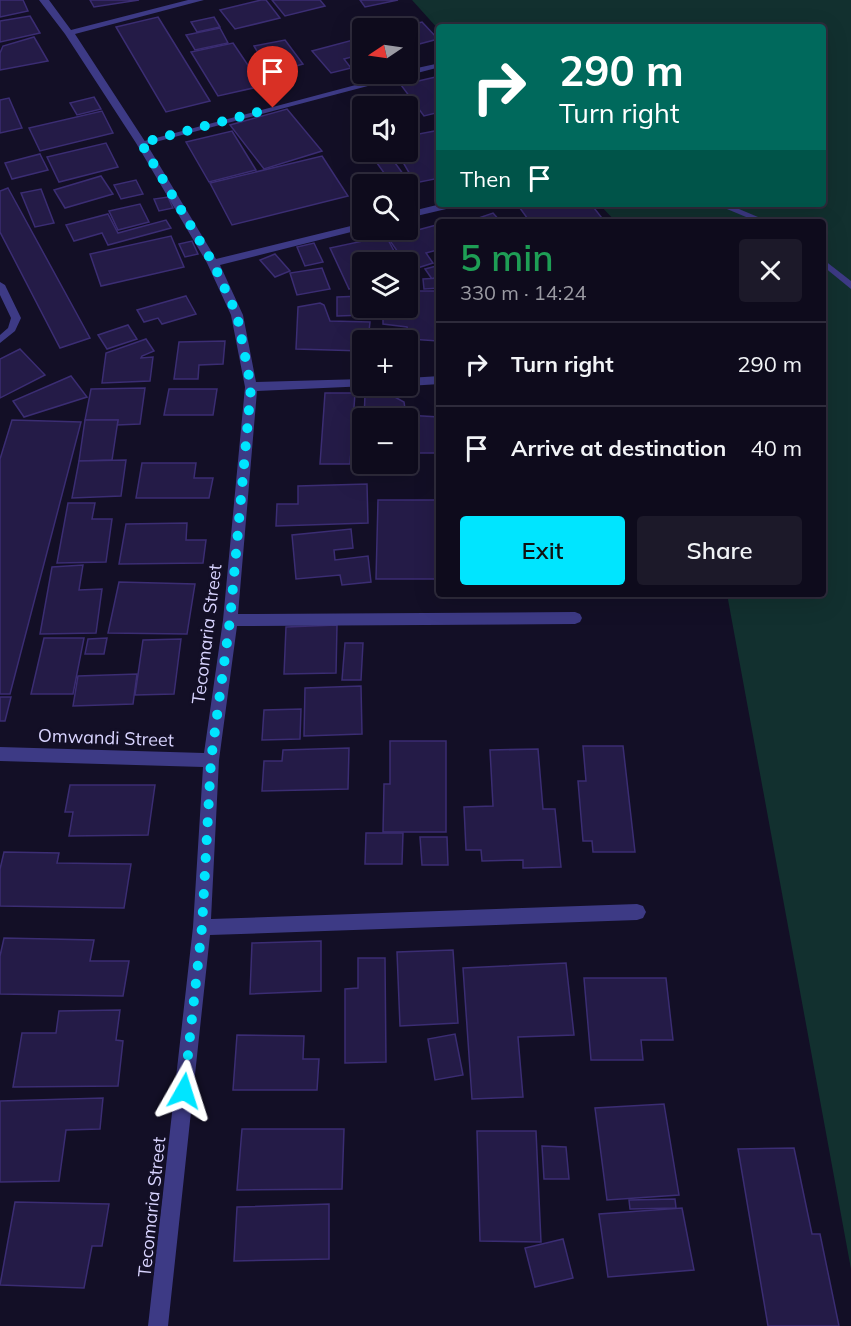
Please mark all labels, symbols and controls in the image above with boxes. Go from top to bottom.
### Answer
north arrow [352,18,418,84]
map controls [352,18,418,474]
text: 290 m [559,44,684,97]
pin [247,46,298,108]
icon: right [460,48,538,126]
icon: arrive [256,55,289,88]
button: sound [352,96,418,162]
text: Turn right [559,96,679,130]
icon: arrive [523,162,556,195]
text: Then [460,165,511,193]
button: search [352,174,418,240]
text: 5 min [460,235,554,280]
button: close [739,239,802,302]
button: layers [352,252,418,318]
text: 330 m · 14:24 [460,280,586,305]
button: + [352,330,418,396]
icon: right [460,348,493,381]
text: Turn right [511,350,614,378]
text: 290 m [737,350,802,378]
button: − [352,408,418,474]
icon: arrive [460,432,493,465]
text: Arrive at destination [511,434,726,462]
text: 40 m [751,434,802,462]
button: Exit [460,516,625,585]
button: Share [637,516,802,585]
street label: Tecomaria Street [186,563,227,705]
street label: Omwandi Street [38,724,174,751]
position arrow [152,1059,216,1123]
street label: Tecomaria Street [133,1136,170,1278]

